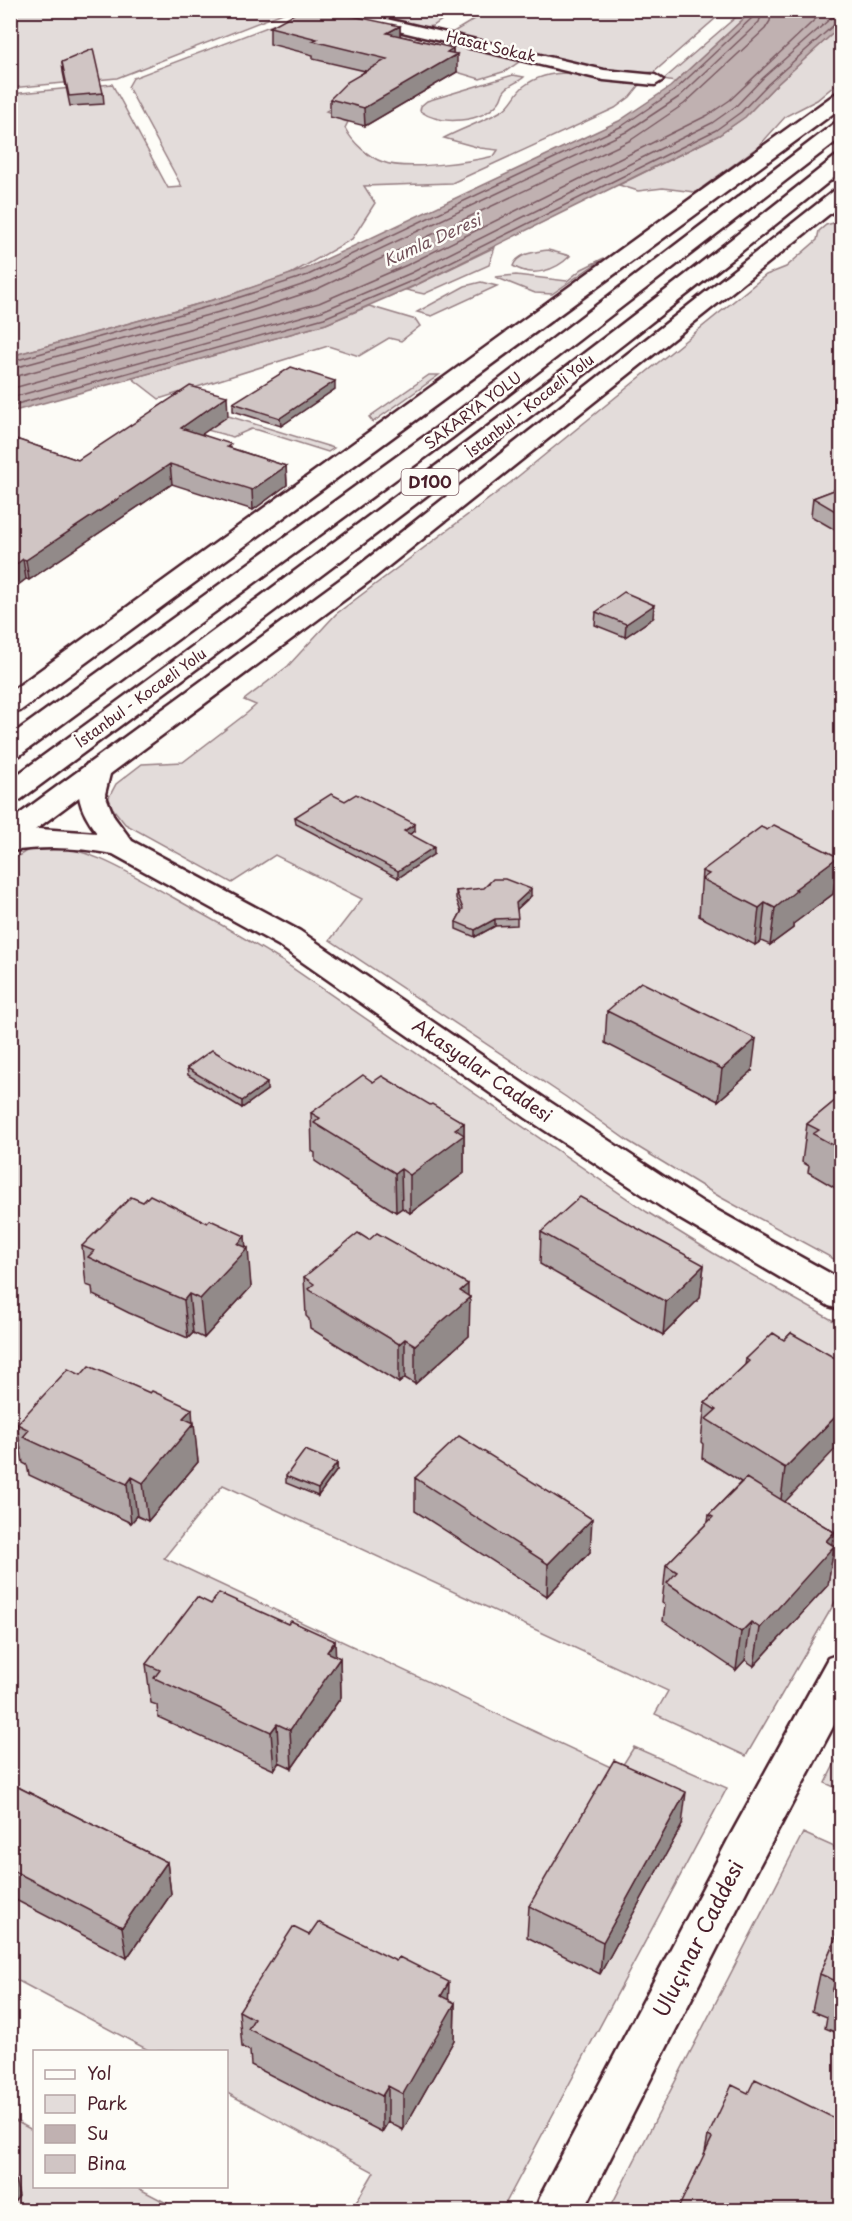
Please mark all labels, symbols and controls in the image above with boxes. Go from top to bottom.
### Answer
street label: Hasat Sokak [444,24,539,67]
water label: Kumla Deresi [379,206,486,271]
street label: İstanbul - Kocaeli Yolu [460,347,598,462]
street label: SAKARYA YOLU [418,365,526,454]
road number: D100 [402,469,458,495]
street label: İstanbul - Kocaeli Yolu [70,641,210,752]
street label: Akasyalar Caddesi [408,1011,558,1128]
street label: Uluçınar Caddesi [644,1854,751,2022]
legend [33,2050,228,2188]
text: Yol [87,2059,112,2086]
text: Park [87,2089,127,2116]
text: Su [87,2119,108,2146]
text: Bina [87,2149,127,2176]

